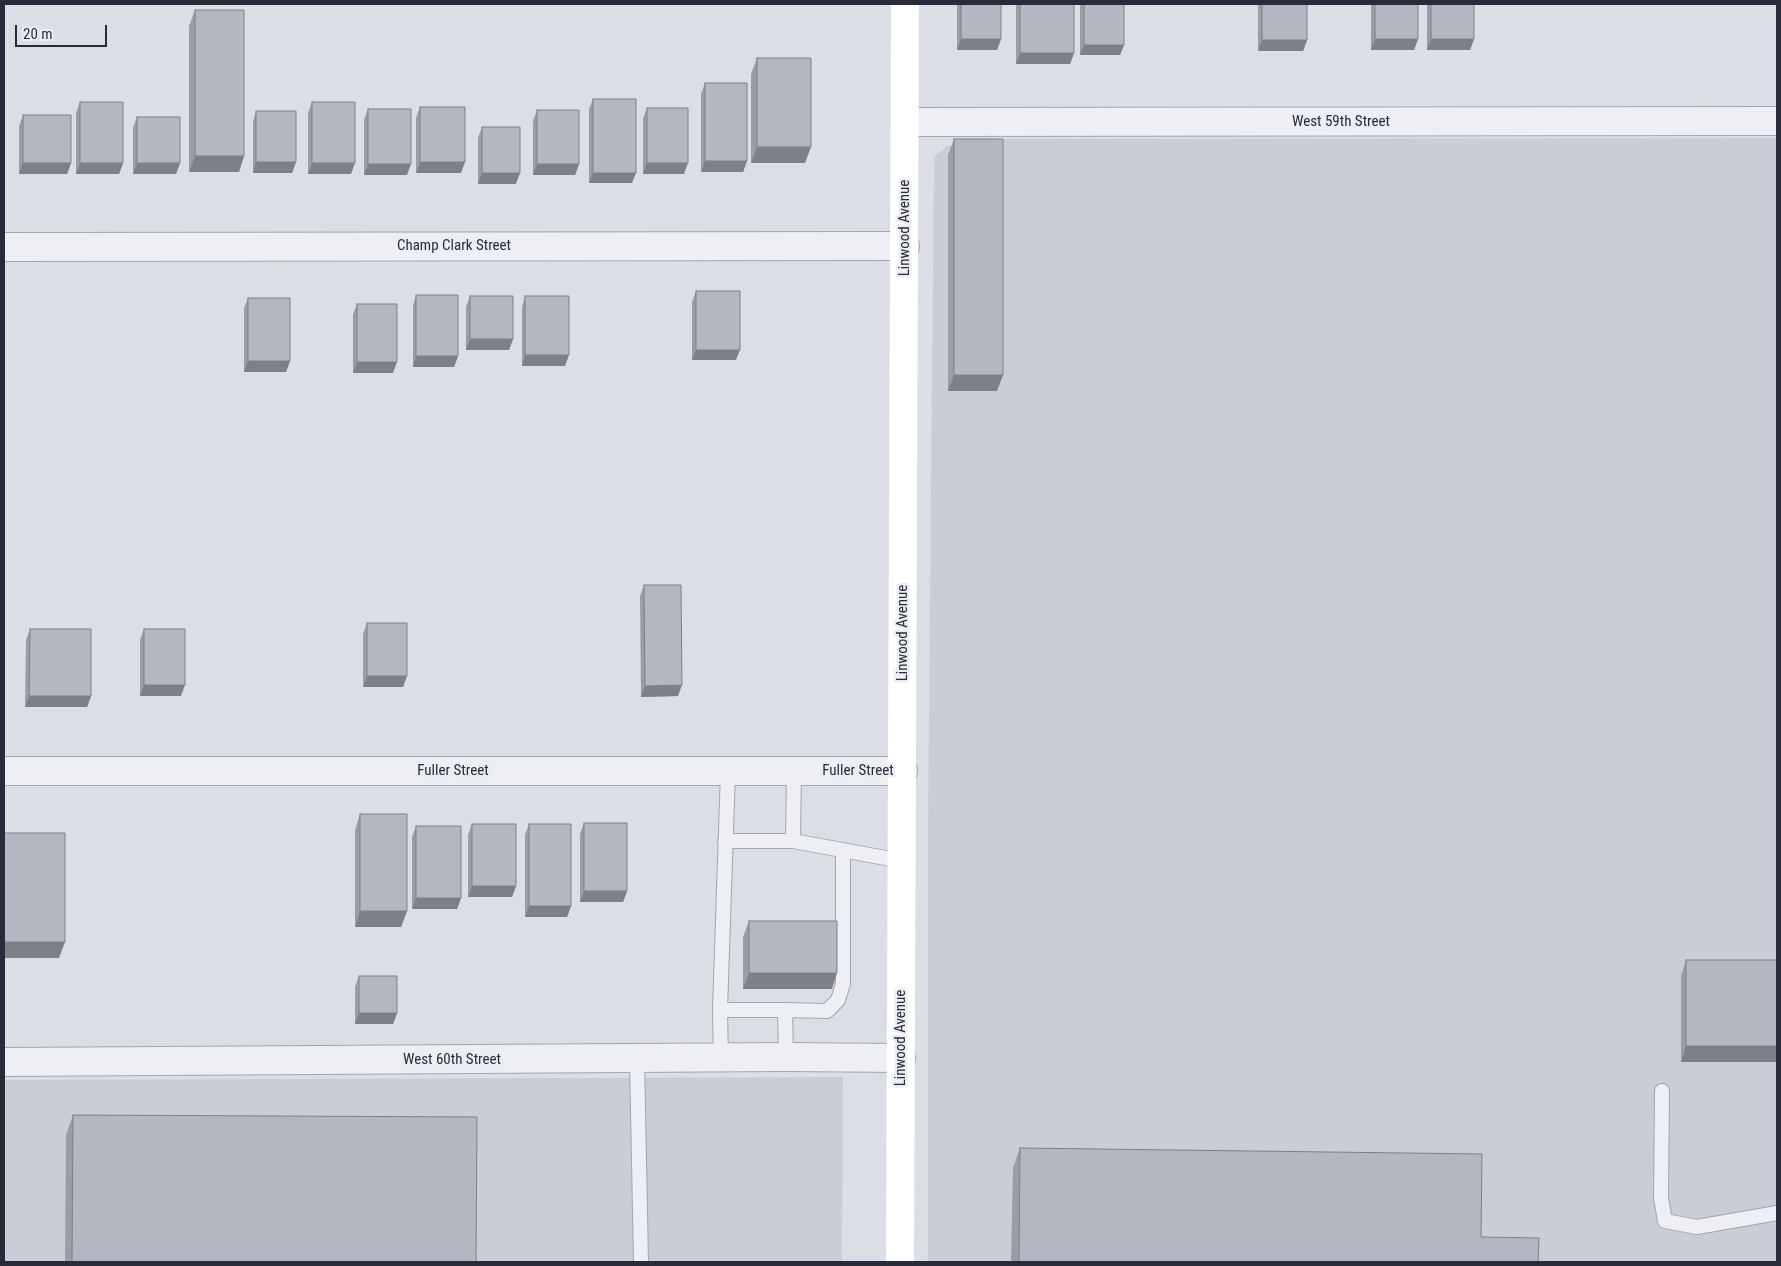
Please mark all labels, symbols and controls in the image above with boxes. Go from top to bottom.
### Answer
scale bar [18,15,110,47]
text: 20 m [23,25,53,43]
street label: West 59th Street [1292,113,1390,131]
street label: Linwood Avenue [896,180,914,276]
street label: Champ Clark Street [397,237,511,255]
street label: Linwood Avenue [894,585,912,681]
street label: Fuller Street [417,762,489,780]
street label: Fuller Street [822,762,894,780]
street label: Linwood Avenue [892,990,910,1086]
street label: West 60th Street [403,1051,501,1069]

